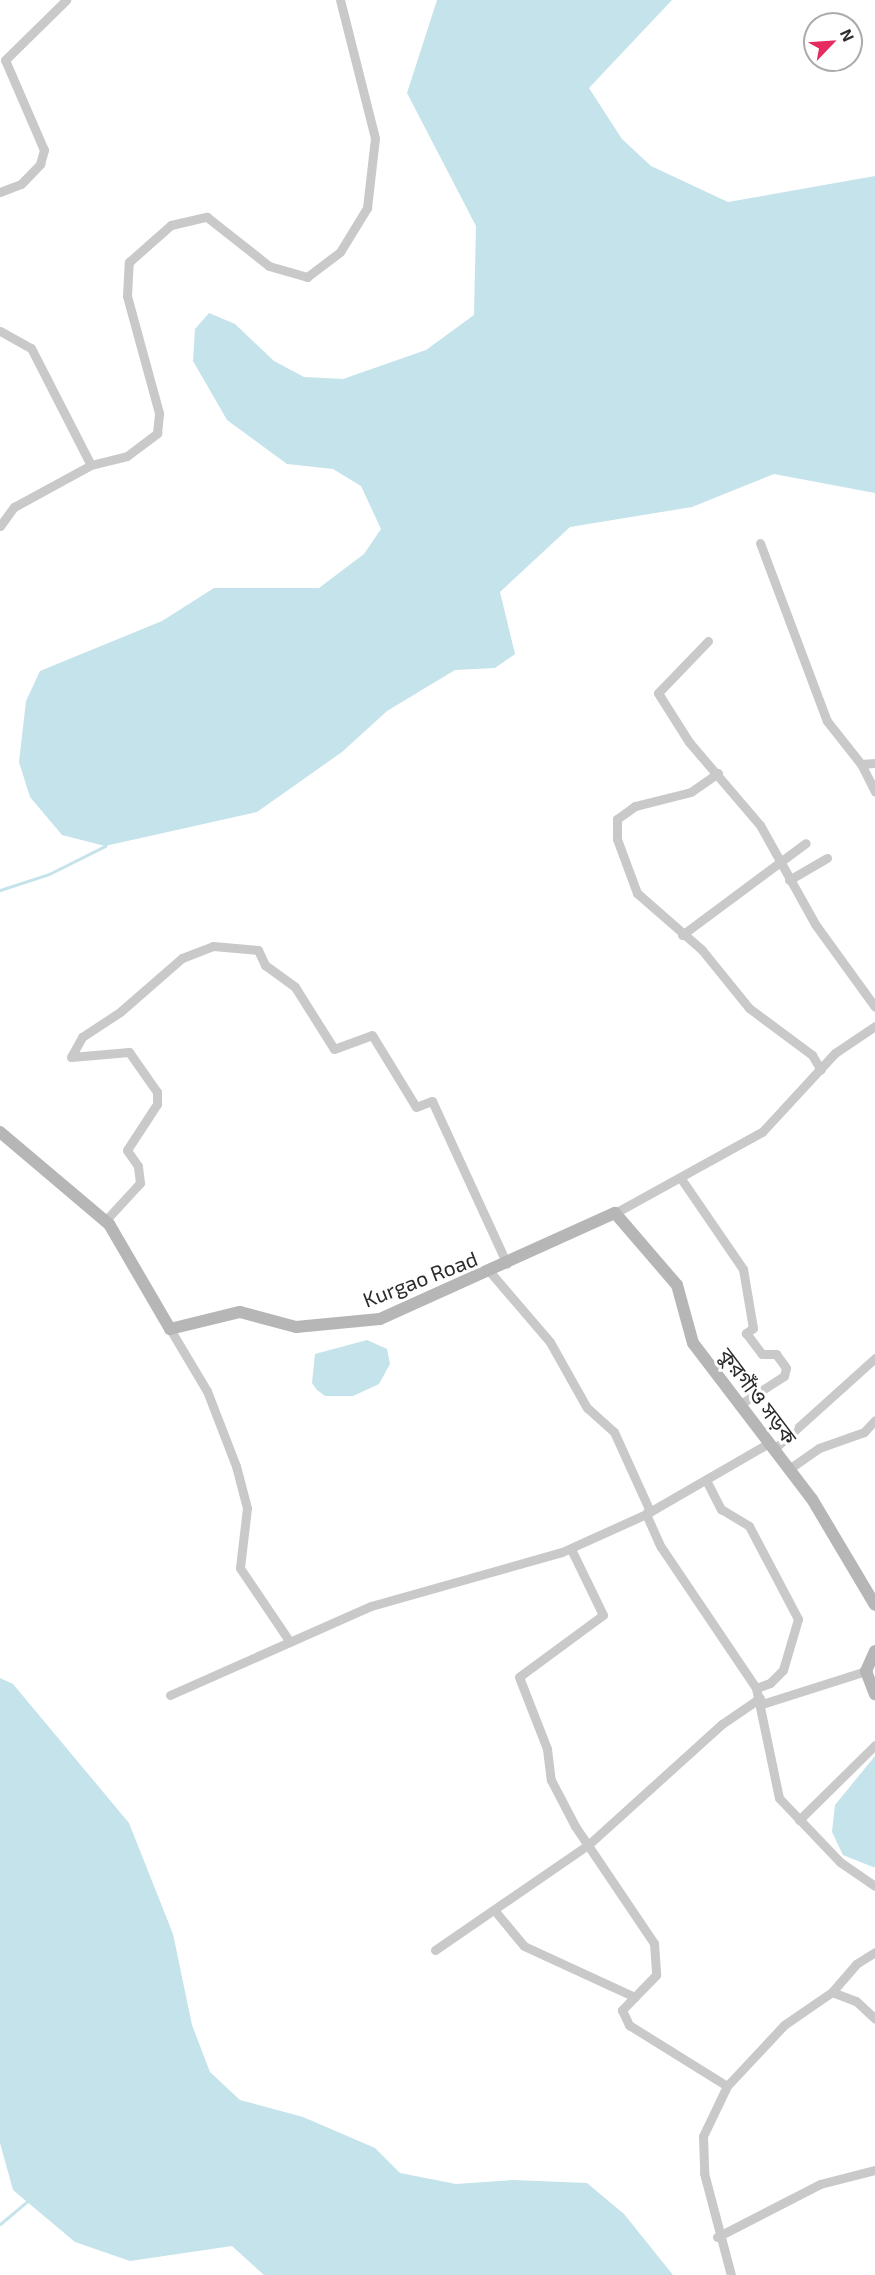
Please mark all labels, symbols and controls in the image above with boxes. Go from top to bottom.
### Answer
north arrow [803,12,863,72]
text: N [837,26,859,44]
street label: Kurgao Road [359,1246,481,1312]
street label: কুরগাঁও সড়ক [714,1343,802,1449]

